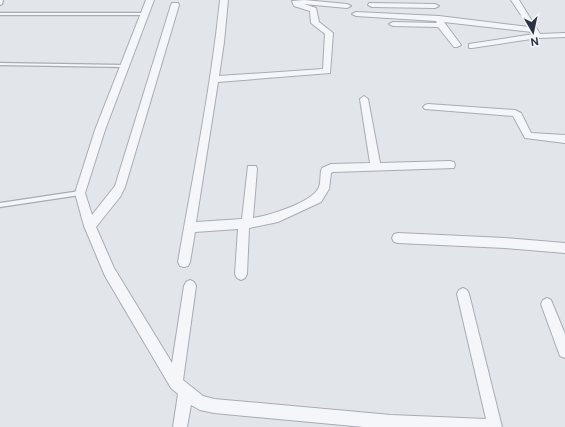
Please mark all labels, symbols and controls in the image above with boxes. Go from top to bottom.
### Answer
north arrow [513,12,553,52]
text: N [530,34,540,49]

